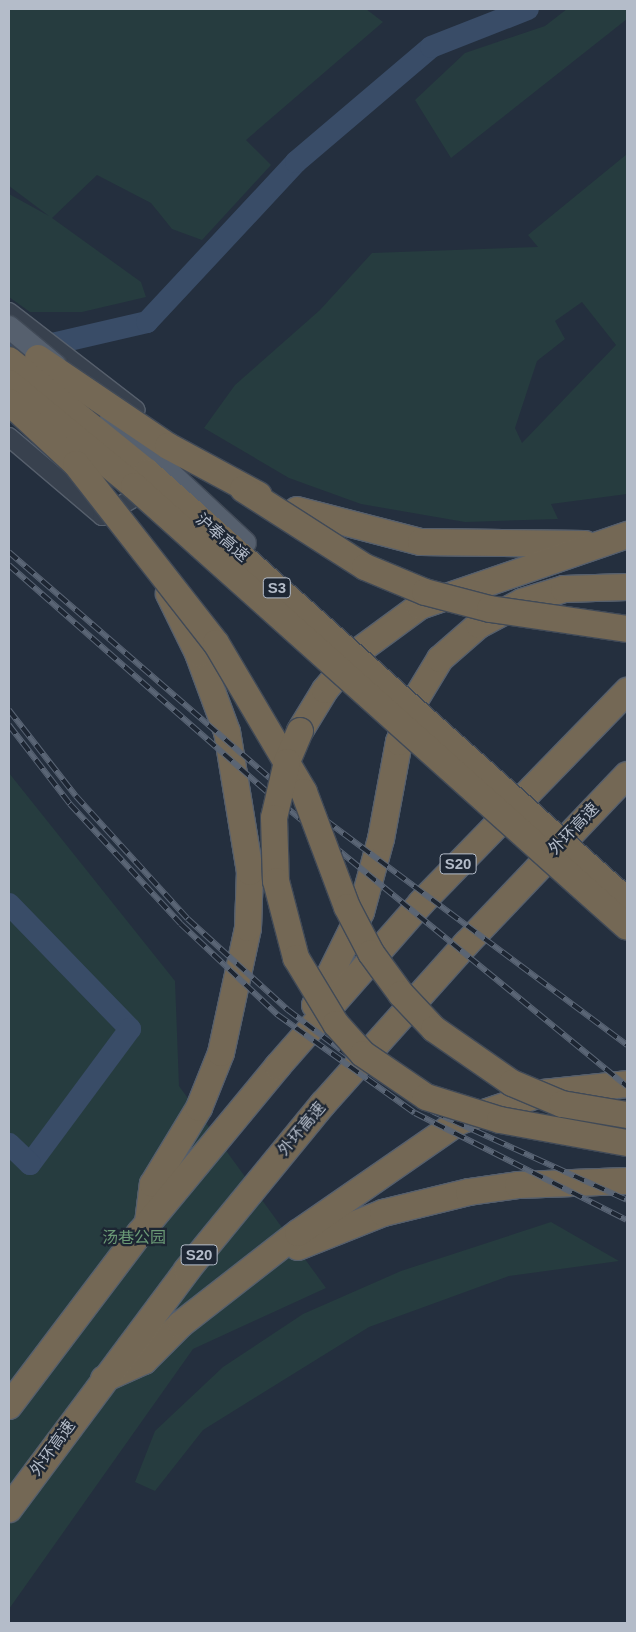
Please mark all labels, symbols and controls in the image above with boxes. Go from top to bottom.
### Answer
street label: 沪奉高速 [192,510,252,566]
road number: S3 [262,576,292,600]
street label: 外环高速 [545,799,603,859]
road number: S20 [439,852,477,876]
street label: 外环高速 [274,1098,330,1160]
park label: 汤巷公园 [102,1228,166,1248]
road number: S20 [180,1242,218,1268]
street label: 外环高速 [26,1416,80,1480]

